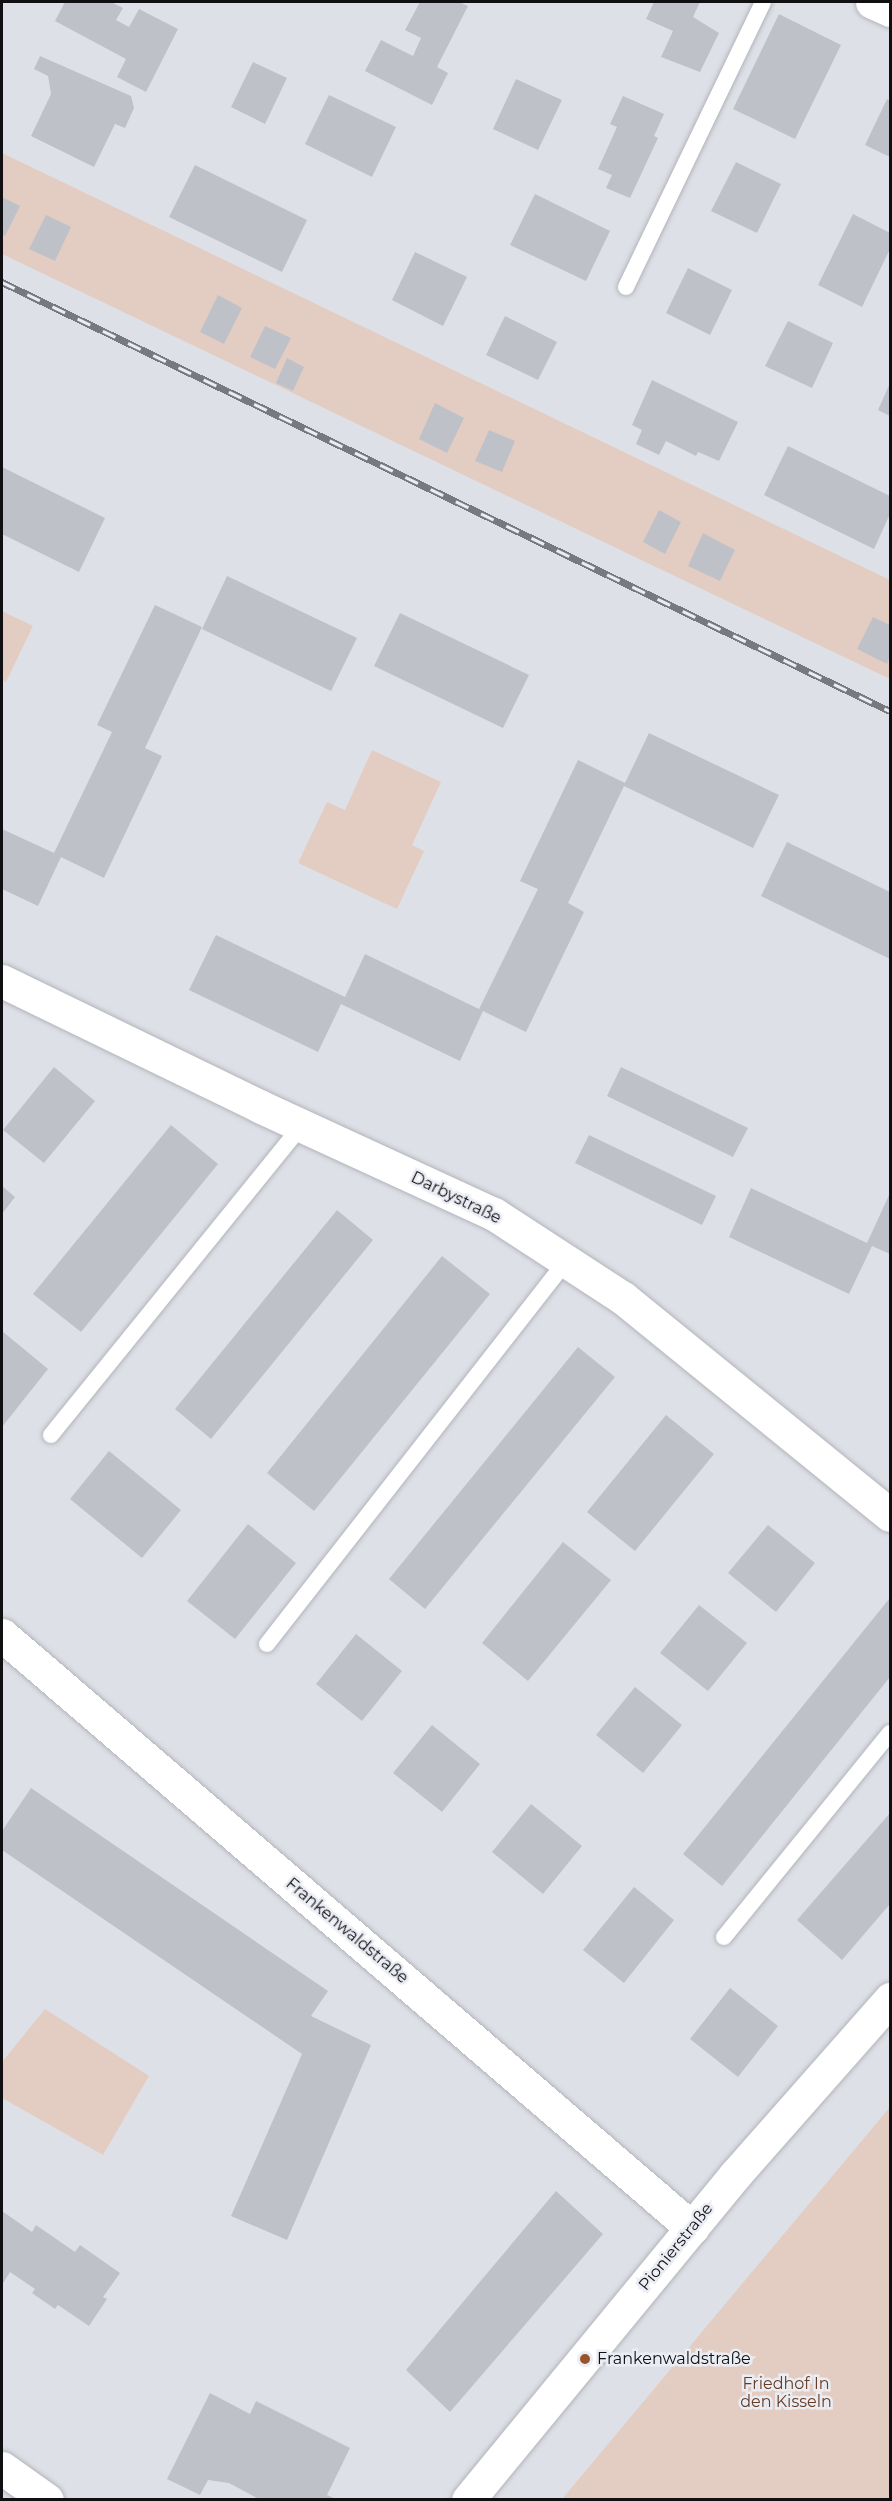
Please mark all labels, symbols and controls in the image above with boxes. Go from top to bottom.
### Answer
street label: Darbystraße [408,1168,504,1228]
street label: Frankenwaldstraße [282,1874,412,1988]
street label: Pionierstraße [635,2199,717,2295]
place label: Frankenwaldstraße [597,2349,751,2369]
marker: Frankenwaldstraße [578,2352,592,2366]
park label: Friedhof In den Kisseln [740,2374,832,2412]

